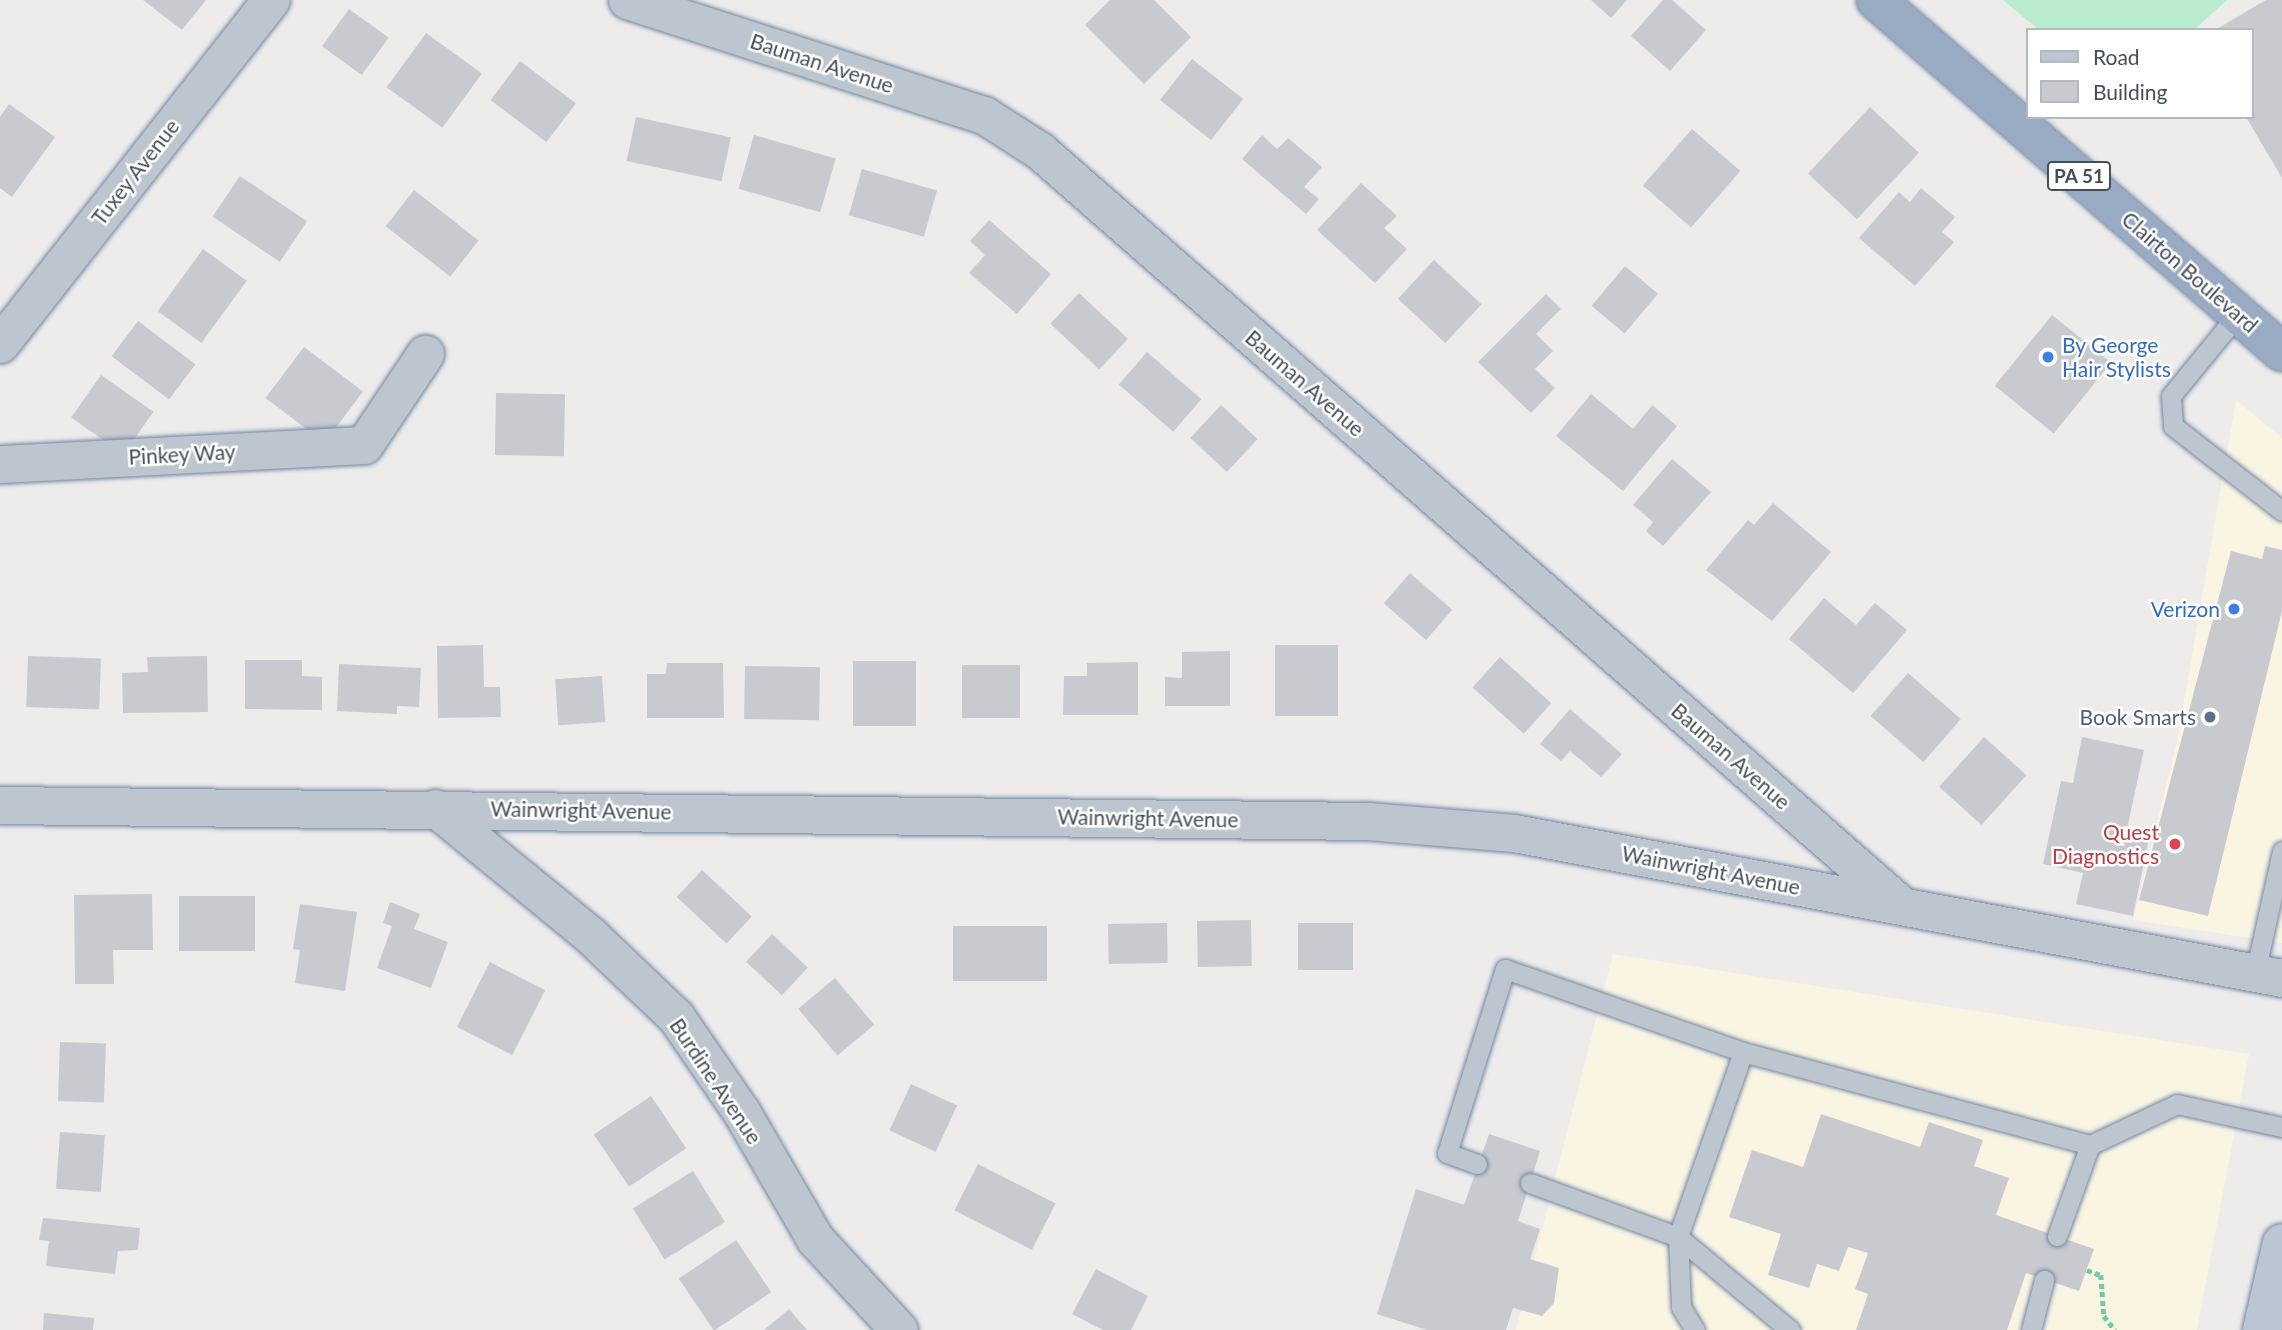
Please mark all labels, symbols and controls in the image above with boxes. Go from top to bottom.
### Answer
street label: Bauman Avenue [747,28,897,98]
legend [2026,28,2254,119]
text: Road [2093,44,2140,69]
text: Building [2093,79,2168,104]
street label: Tuxey Avenue [86,114,184,230]
road number: PA 51 [2046,160,2112,192]
street label: Clairton Boulevard [2117,206,2263,338]
street label: Bauman Avenue [1240,324,1370,442]
place label: By George Hair Stylists [2062,332,2171,382]
marker: By George Hair Stylists [2040,349,2056,365]
street label: Pinkey Way [127,439,237,469]
place label: Verizon [2151,596,2220,622]
marker: Verizon [2226,601,2242,617]
street label: Bauman Avenue [1666,697,1796,815]
place label: Book Smarts [2080,704,2196,730]
marker: Book Smarts [2202,709,2218,725]
street label: Wainwright Avenue [490,796,672,824]
street label: Wainwright Avenue [1057,804,1239,832]
place label: Quest Diagnostics [2052,819,2159,869]
marker: Quest Diagnostics [2165,834,2185,854]
street label: Wainwright Avenue [1619,840,1803,900]
street label: Burdine Avenue [665,1013,767,1149]

